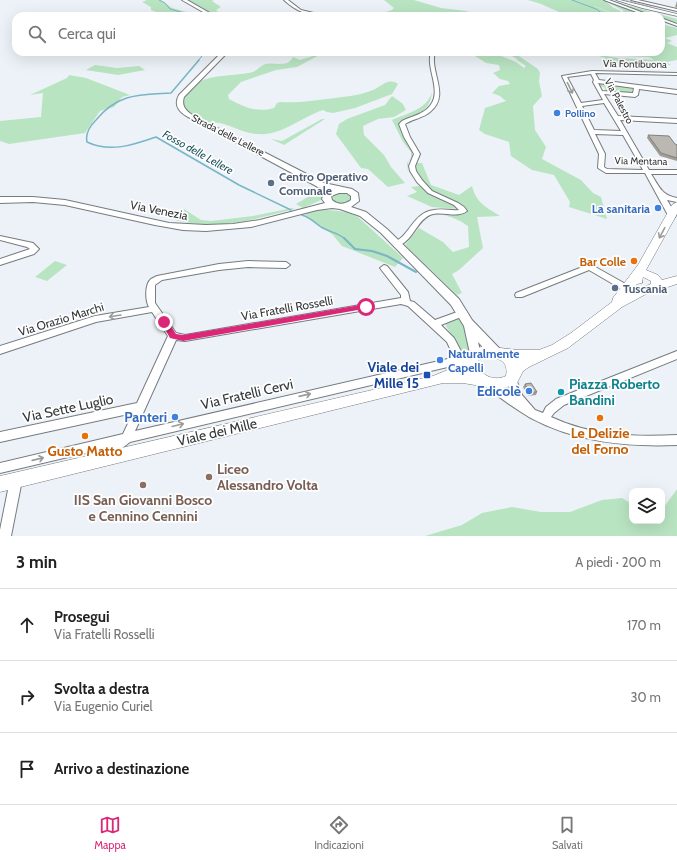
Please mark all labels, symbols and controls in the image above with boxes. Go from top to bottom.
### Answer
search box [12,12,665,56]
icon: search [26,23,48,45]
text: Cerca qui [58,25,116,43]
street label: Via Fontibuona [603,57,667,71]
street label: Via Palestro [602,76,637,126]
one-way arrow [567,81,574,93]
place label: Pollino [565,107,596,120]
marker: Pollino [552,108,562,118]
street label: Strada delle Lellere [189,111,267,159]
water label: Fosso delle Lellere [160,127,236,177]
street label: Via Mentana [614,154,668,168]
place label: Centro Operativo Comunale [279,169,368,198]
marker: Centro Operativo Comunale [266,178,276,188]
street label: Via Venezia [129,197,189,223]
place label: La sanitaria [592,201,650,216]
marker: La sanitaria [653,203,663,213]
one-way arrow [658,227,665,239]
place label: Bar Colle [579,254,626,269]
marker: Bar Colle [629,256,639,266]
place label: Tuscania [623,281,667,296]
marker: Tuscania [610,283,620,293]
street label: Via Fratelli Rosselli [240,293,334,323]
route start [357,298,375,316]
street label: Via Orazio Marchi [16,299,106,339]
one-way arrow [109,312,122,320]
route end [155,313,173,331]
place label: Naturalmente Capelli [448,346,520,375]
marker: Naturalmente Capelli [435,355,445,365]
place label: Viale dei Mille 15 [368,358,419,392]
marker: Viale dei Mille 15 [422,370,432,380]
street label: Via Fratelli Cervi [199,375,295,413]
place label: Piazza Roberto Bandini [569,375,660,409]
place label: Edicolè [477,382,521,400]
marker: Edicolè [524,386,534,396]
marker: Piazza Roberto Bandini [556,387,566,397]
street label: Via Sette Luglio [21,390,115,426]
one-way arrow [298,391,311,399]
place label: Panteri [124,408,167,426]
marker: Panteri [170,412,180,422]
marker: Le Delizie del Forno [595,413,605,423]
street label: Viale dei Mille [175,414,259,450]
one-way arrow [172,421,185,429]
place label: Le Delizie del Forno [571,424,629,458]
marker: Gusto Matto [80,431,90,441]
place label: Gusto Matto [48,442,122,460]
one-way arrow [31,454,44,462]
place label: Liceo Alessandro Volta [217,460,318,494]
marker: Liceo Alessandro Volta [204,472,214,482]
marker: IIS San Giovanni Bosco e Cennino Cennini [138,480,148,490]
map controls [629,488,665,524]
button: layers [629,488,665,524]
place label: IIS San Giovanni Bosco e Cennino Cennini [74,491,212,525]
text: 3 min [16,552,57,572]
text: A piedi · 200 m [575,554,661,570]
text: Prosegui [54,608,110,626]
icon: ahead [16,614,38,636]
text: 170 m [627,617,661,633]
text: Via Fratelli Rosselli [54,626,155,642]
text: Svolta a destra [54,680,149,698]
icon: right [16,686,38,708]
text: 30 m [631,689,661,705]
text: Via Eugenio Curiel [54,698,153,714]
icon: arrive [16,758,38,780]
text: Arrivo a destinazione [54,760,189,778]
tab: Mappa [94,814,126,852]
tab: Indicazioni [314,814,364,852]
tab: Salvati [552,814,583,852]

